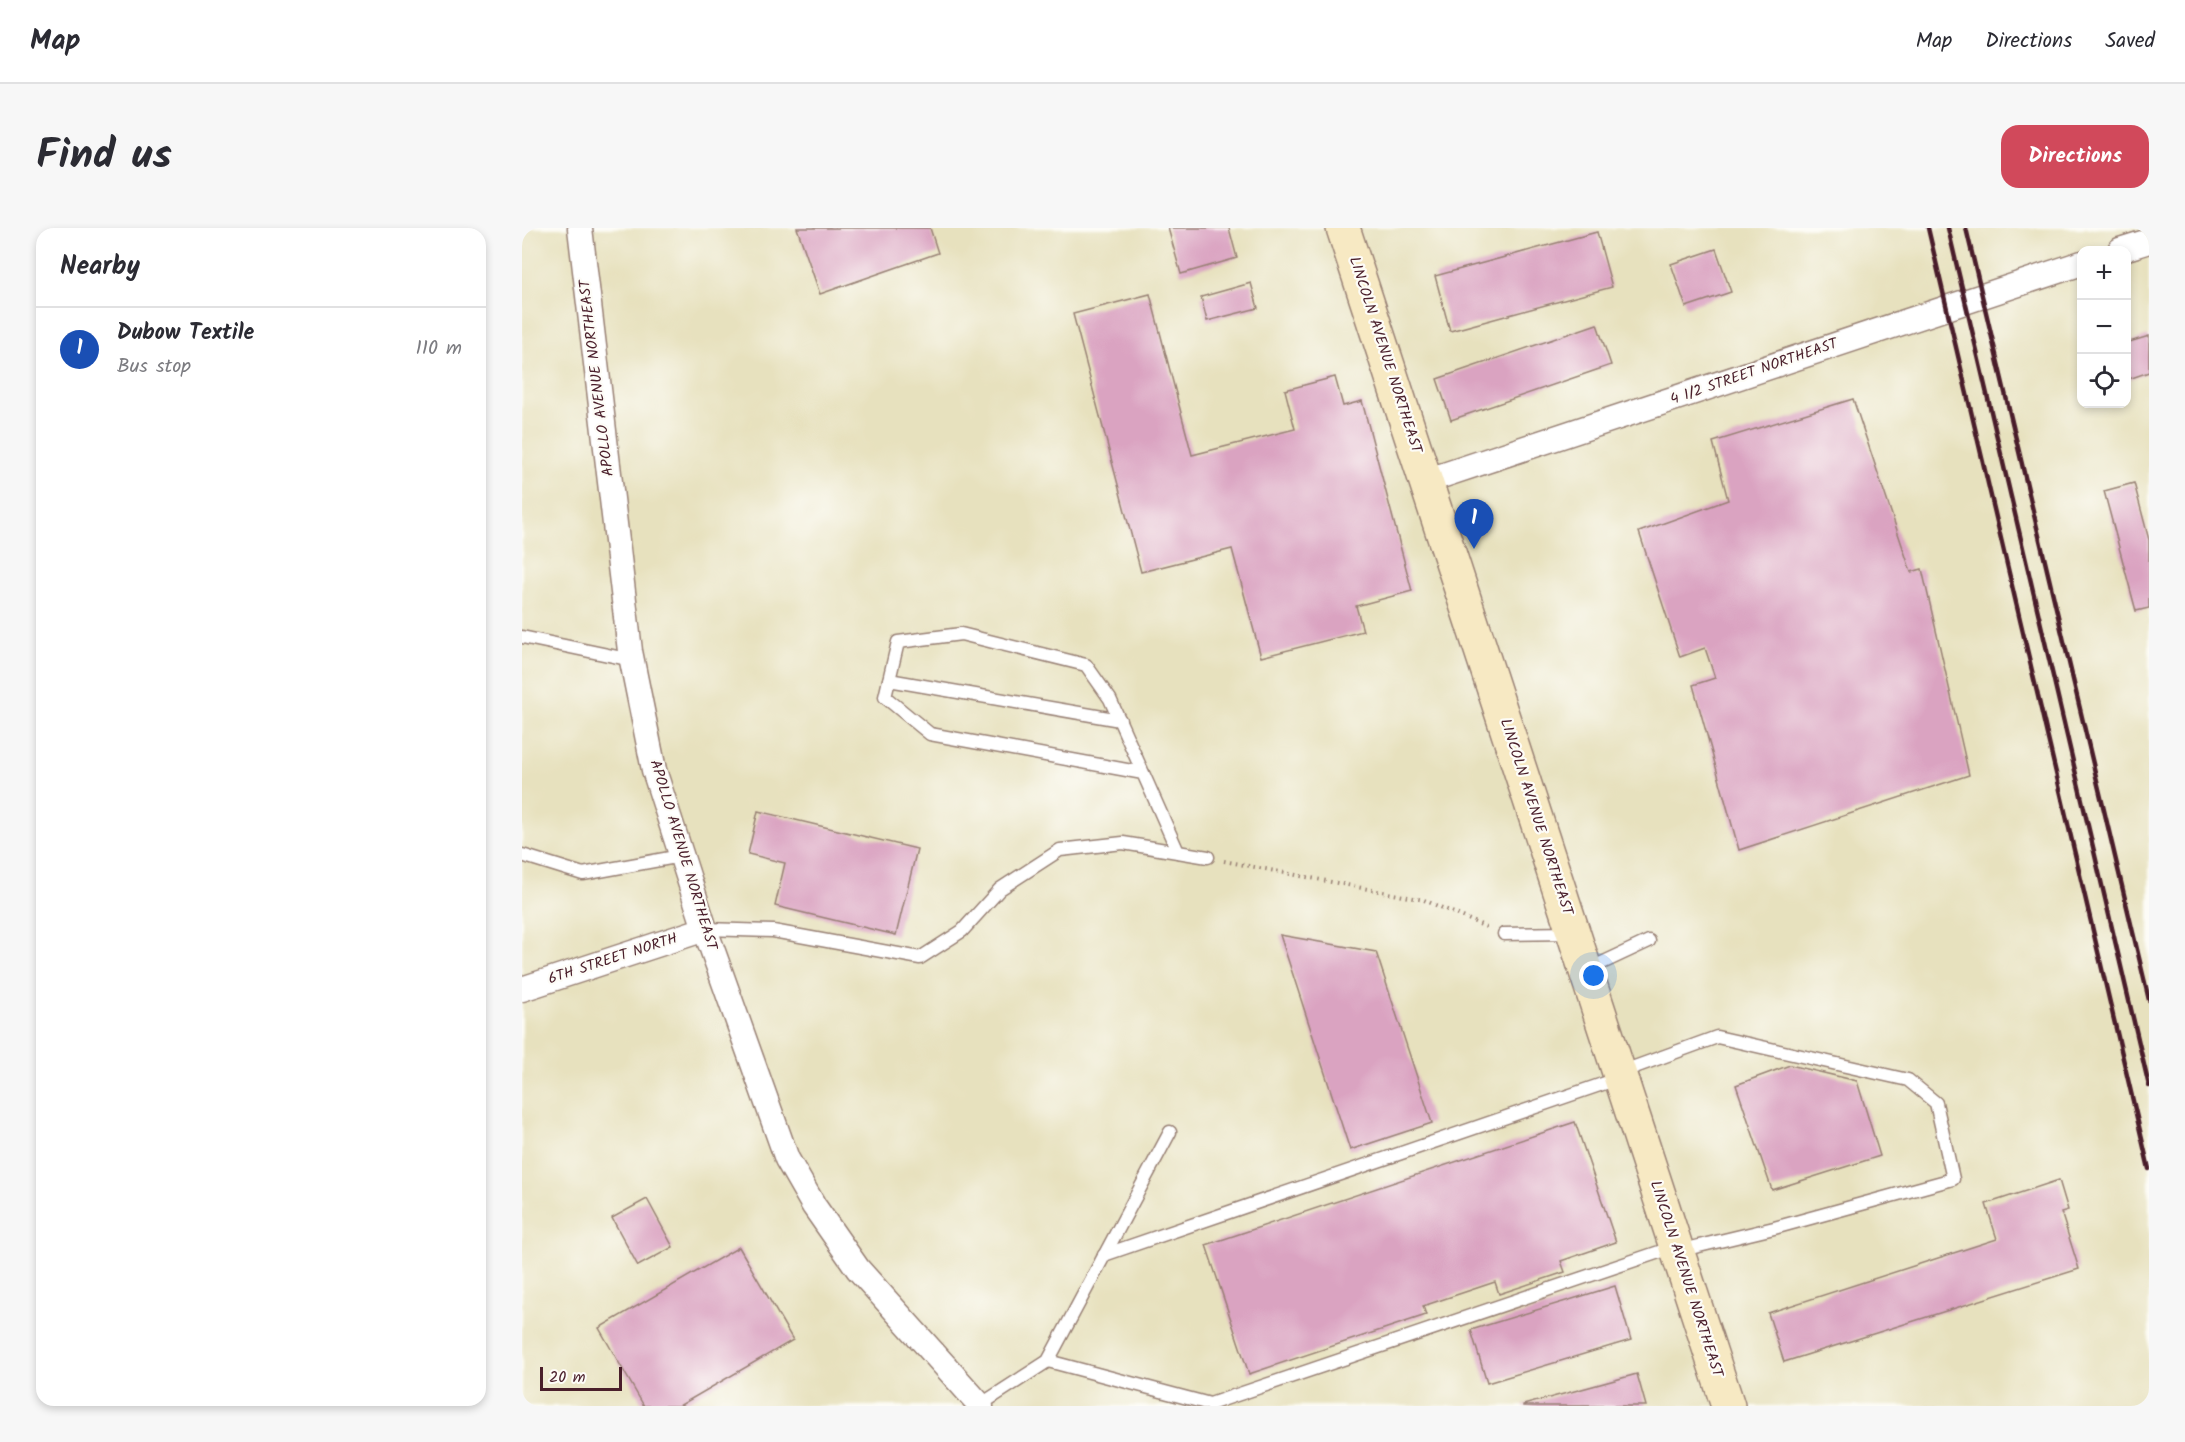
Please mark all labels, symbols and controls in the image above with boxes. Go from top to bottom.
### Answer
text: Map [30,19,81,64]
text: Map [1916,25,1952,58]
text: Directions [1985,25,2072,58]
text: Saved [2105,25,2155,58]
text: Find us [36,123,172,190]
button: Directions [2001,125,2149,188]
text: Nearby [60,246,140,288]
map controls [2077,246,2131,408]
button: + [2077,246,2131,300]
street label: LINCOLN AVENUE NORTHEAST [1342,254,1429,458]
street label: APOLLO AVENUE NORTHEAST [573,276,621,478]
button: − [2077,300,2131,354]
text: Dubow Textile [117,316,254,351]
street label: 4 1/2 STREET NORTHEAST [1667,331,1843,412]
text: 1 [76,333,83,365]
text: 110 m [416,333,462,365]
text: Bus stop [117,351,191,383]
button: locate [2077,354,2131,408]
pin: 1 [1454,500,1494,549]
street label: LINCOLN AVENUE NORTHEAST [1493,716,1580,920]
street label: APOLLO AVENUE NORTHEAST [643,757,724,955]
street label: 6TH STREET NORTH [545,927,681,991]
your location [1579,961,1608,990]
street label: LINCOLN AVENUE NORTHEAST [1643,1178,1730,1382]
scale bar [540,1364,622,1392]
text: 20 m [549,1365,585,1390]

